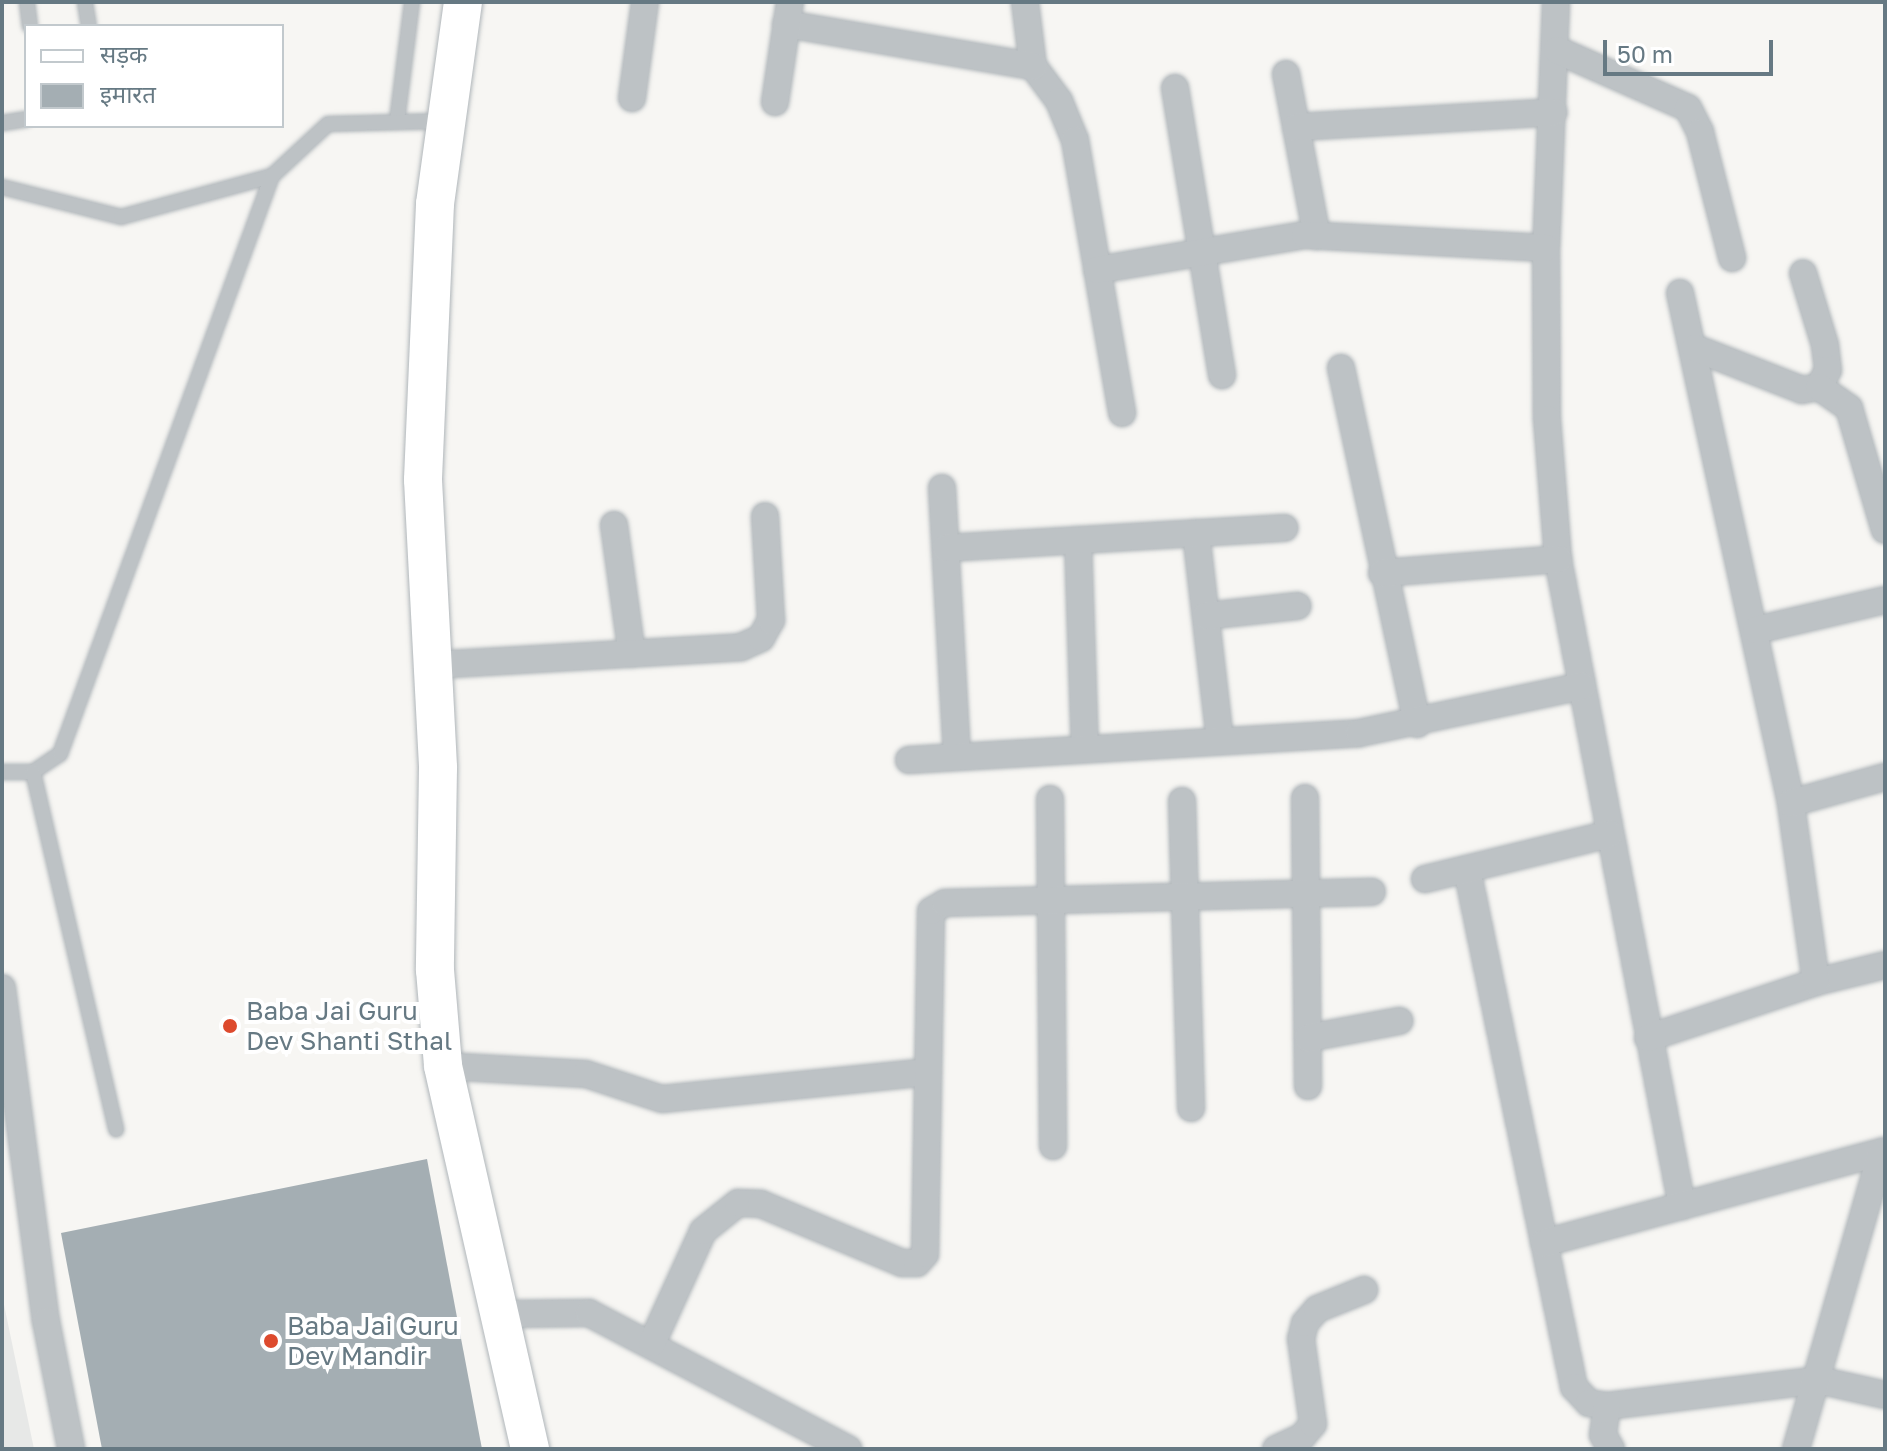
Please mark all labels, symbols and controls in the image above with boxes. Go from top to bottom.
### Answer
legend [24,24,284,128]
scale bar [1607,24,1777,74]
text: सड़क [100,39,148,68]
text: 50 m [1617,39,1673,68]
text: इमारत [100,79,156,108]
place label: Baba Jai Guru Dev Shanti Sthal [246,995,452,1056]
marker: Baba Jai Guru Dev Shanti Sthal [221,1017,239,1035]
place label: Baba Jai Guru Dev Mandir [287,1310,459,1372]
marker: Baba Jai Guru Dev Mandir [262,1332,280,1350]

